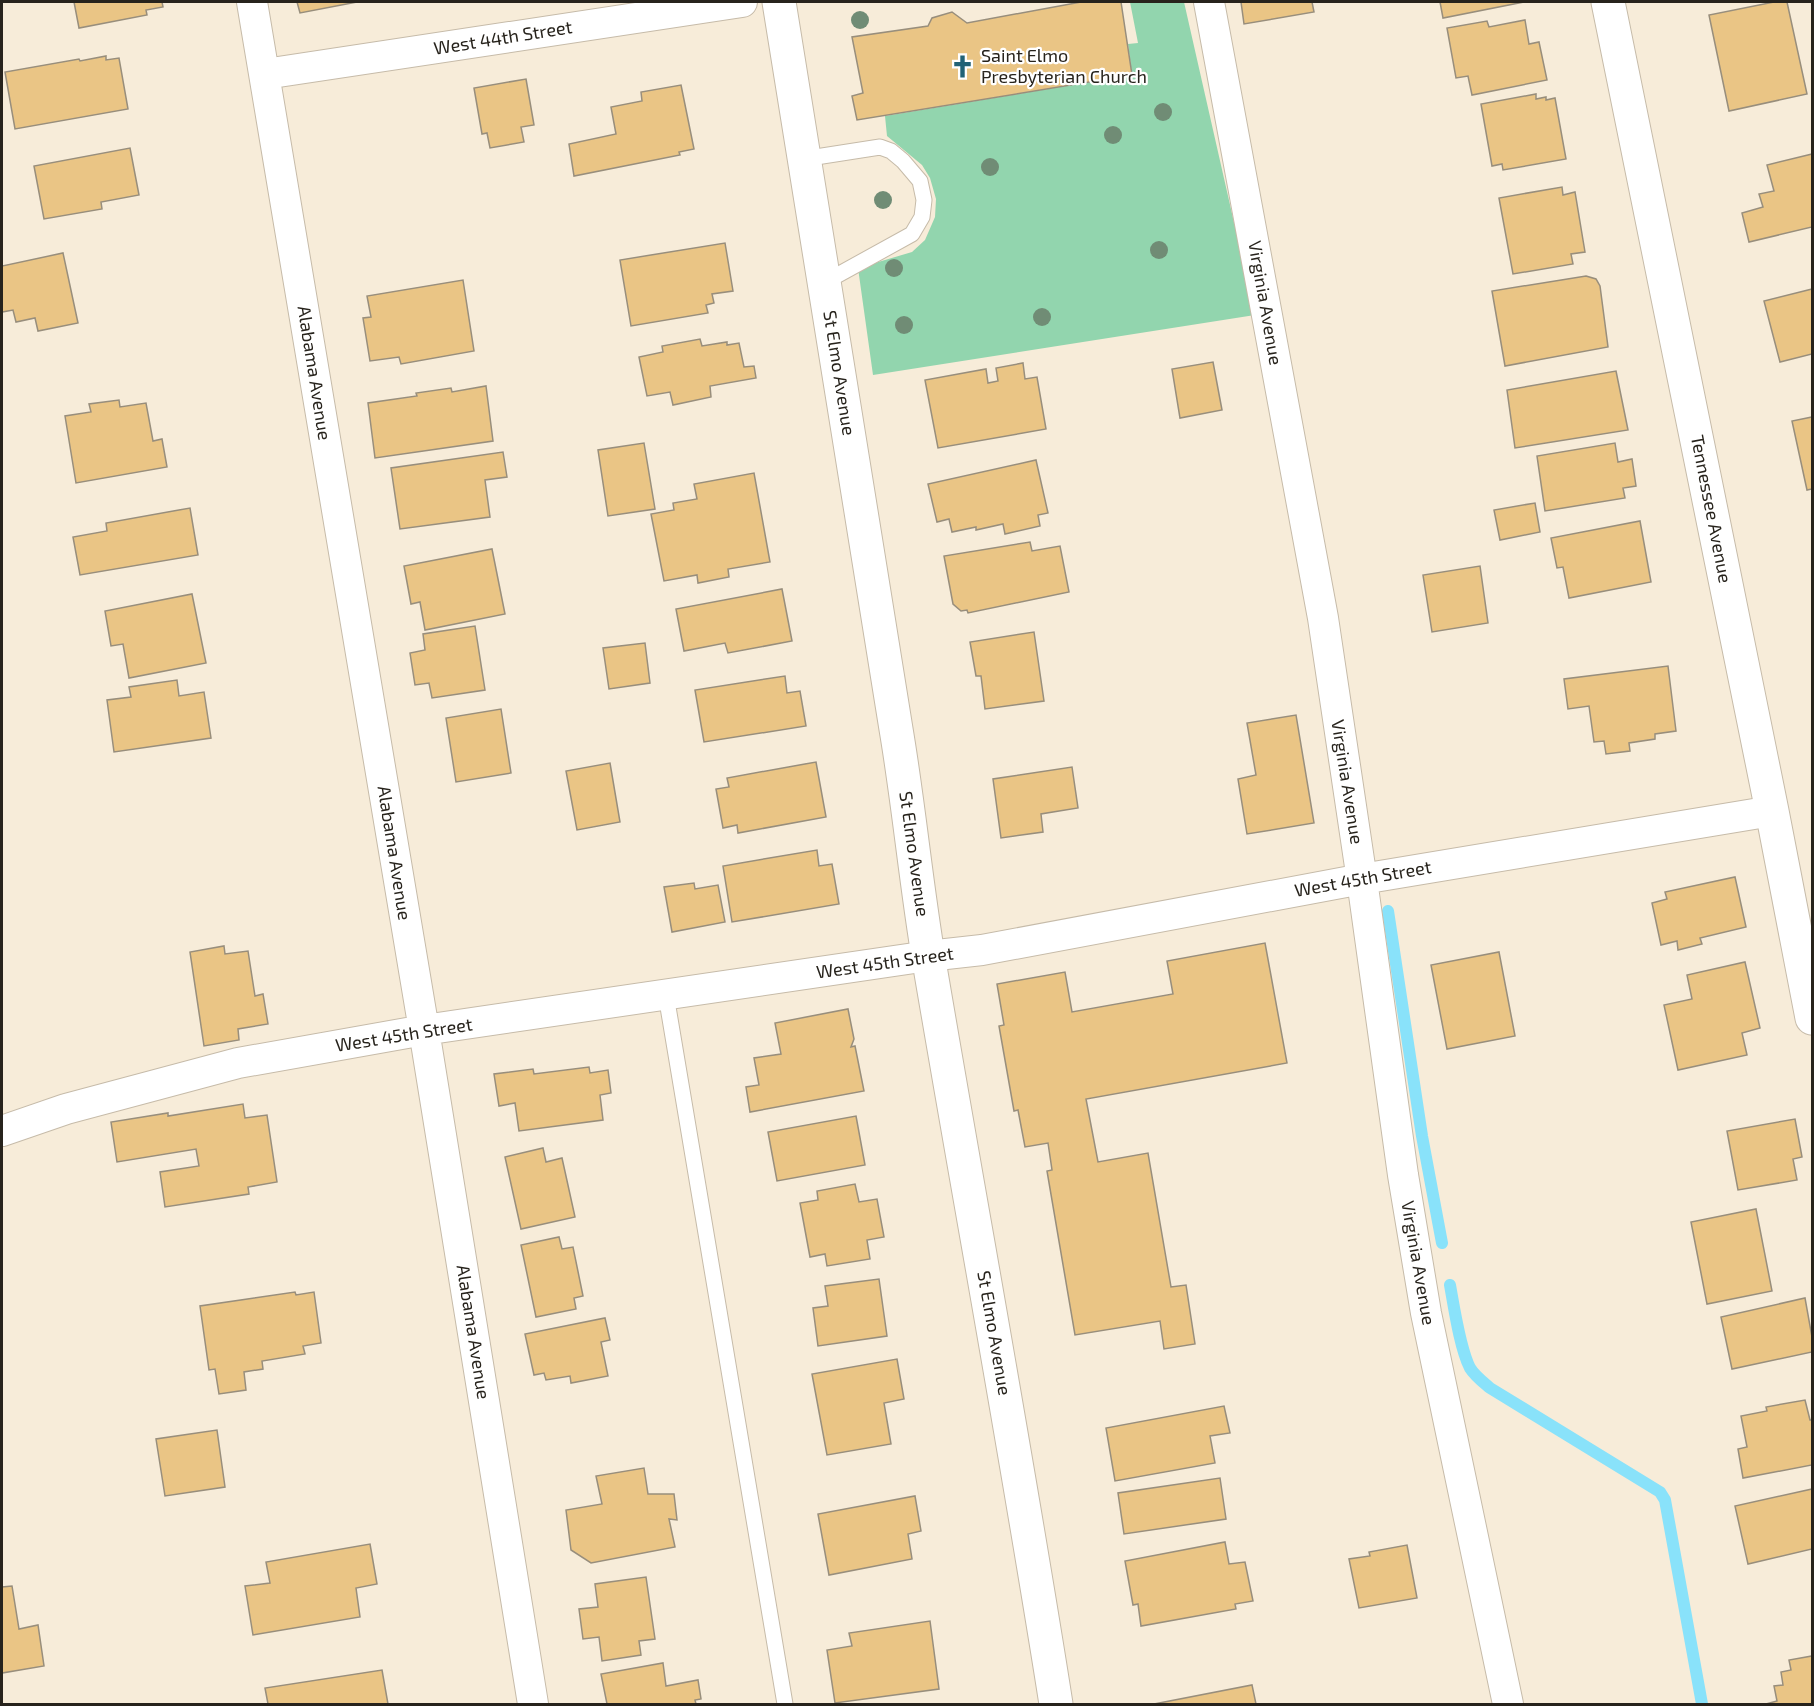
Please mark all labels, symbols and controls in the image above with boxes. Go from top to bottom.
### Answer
street label: West 44th Street [432,15,574,59]
place label: Saint Elmo Presbyterian Church [981,44,1147,87]
church icon: Saint Elmo Presbyterian Church [950,53,976,79]
street label: Virginia Avenue [1244,239,1288,367]
street label: Alabama Avenue [293,304,336,442]
street label: St Elmo Avenue [819,309,861,437]
street label: Tennessee Avenue [1687,433,1737,585]
street label: Virginia Avenue [1327,718,1369,846]
street label: Alabama Avenue [373,784,416,922]
street label: St Elmo Avenue [895,790,935,918]
street label: West 45th Street [1293,855,1433,901]
street label: West 45th Street [815,941,955,983]
street label: West 45th Street [334,1012,474,1056]
street label: Virginia Avenue [1397,1199,1441,1327]
street label: Alabama Avenue [452,1263,495,1401]
street label: St Elmo Avenue [973,1269,1017,1397]

